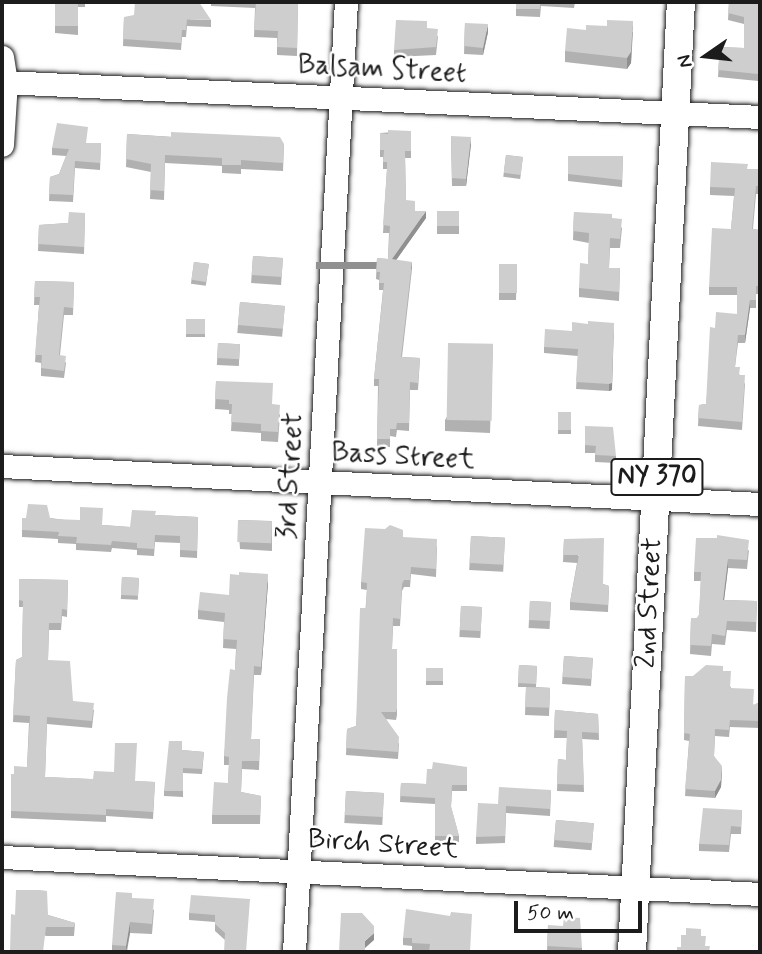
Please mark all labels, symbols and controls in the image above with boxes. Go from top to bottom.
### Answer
north arrow [671,21,741,91]
street label: Balsam Street [294,49,470,91]
text: N [671,52,699,70]
street label: 3rd Street [271,412,311,540]
street label: Bass Street [331,436,475,478]
road number: NY 370 [610,454,704,499]
street label: 2nd Street [630,537,670,669]
street label: Birch Street [307,823,459,867]
scale bar [517,888,645,932]
text: 50 m [527,899,574,927]

